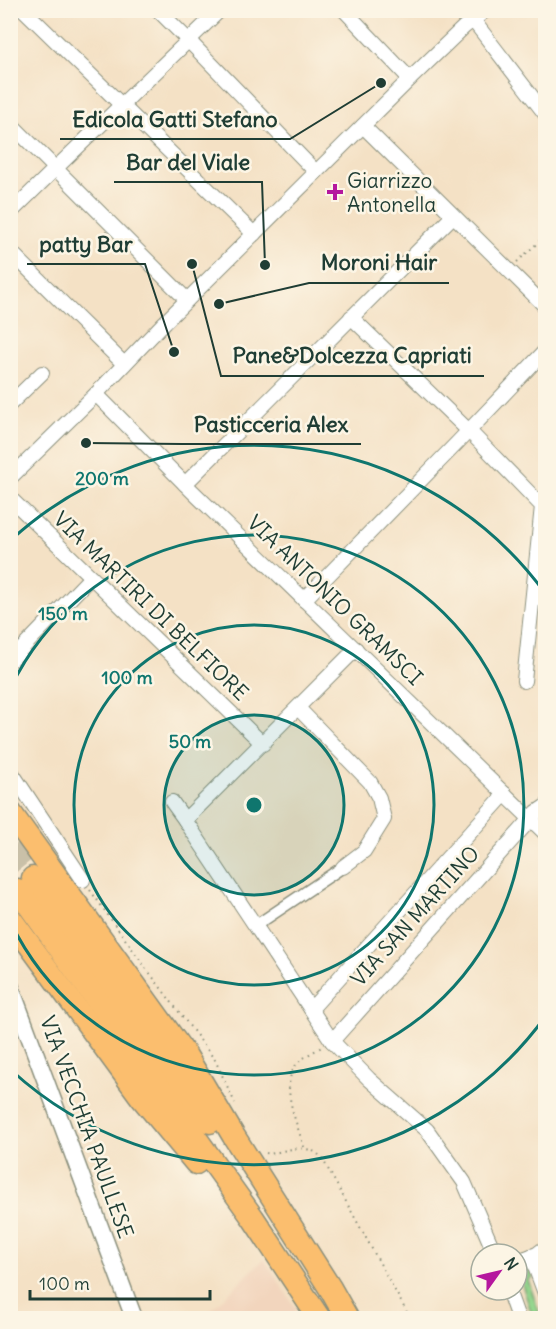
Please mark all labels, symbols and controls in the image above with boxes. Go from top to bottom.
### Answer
callout: Edicola Gatti Stefano [60,99,290,139]
text: Edicola Gatti Stefano [72,105,278,133]
callout: Bar del Viale [114,142,262,182]
text: Bar del Viale [126,148,250,176]
place label: Giarrizzo Antonella [347,167,436,218]
marker: Giarrizzo Antonella [328,185,342,199]
callout: patty Bar [27,224,145,264]
text: patty Bar [39,230,134,258]
callout: Moroni Hair [309,243,449,283]
text: Moroni Hair [321,248,438,276]
callout: Pane&Dolcezza Capriati [221,336,484,376]
text: Pane&Dolcezza Capriati [232,341,472,369]
callout: Pasticceria Alex [182,404,361,444]
text: Pasticceria Alex [194,410,349,438]
text: 200 m [75,467,129,490]
street label: VIA MARTIRI DI BELFIORE [48,506,254,706]
street label: VIA ANTONIO GRAMSCI [242,509,428,691]
text: 150 m [38,602,88,625]
text: 100 m [102,666,153,689]
text: 50 m [169,730,211,753]
centre of rings [244,795,264,815]
street label: VIA SAN MARTINO [345,840,485,992]
street label: VIA VECCHIA PAULLESE [34,1012,140,1242]
north arrow [469,1242,529,1302]
text: N [500,1253,523,1274]
scale bar [30,1263,210,1301]
text: 100 m [39,1272,90,1295]

